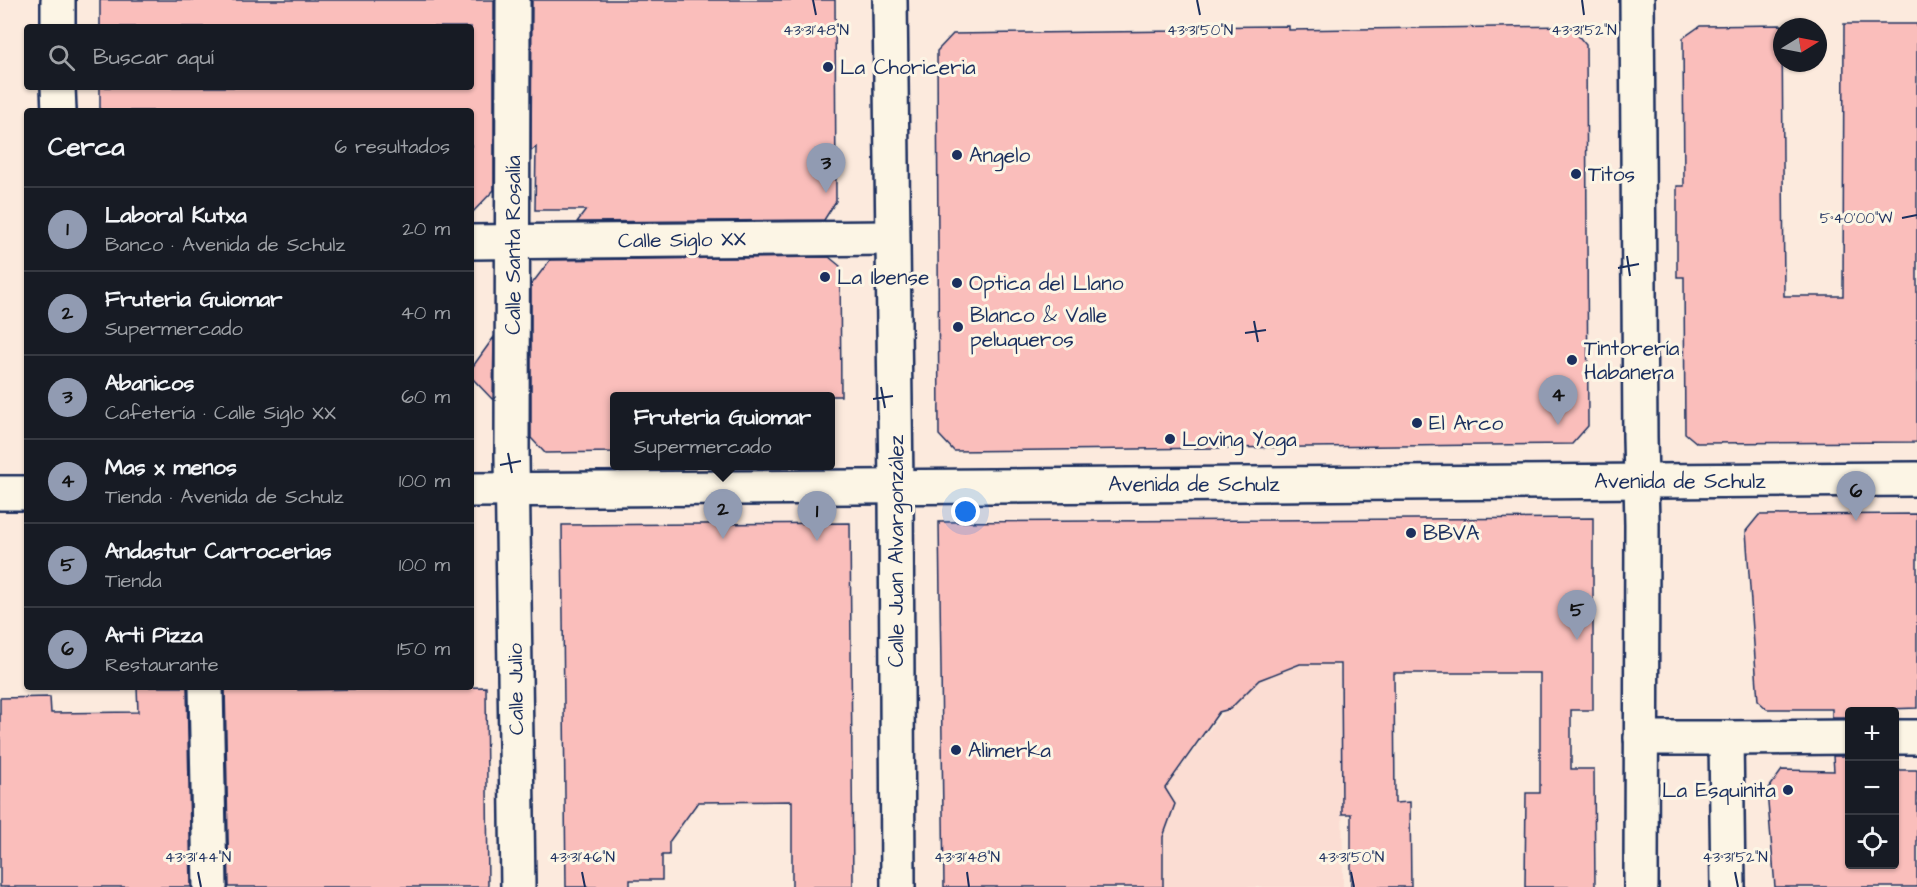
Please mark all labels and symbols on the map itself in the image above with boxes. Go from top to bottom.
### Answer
north arrow [1773,18,1827,72]
text: 43°31'48"N [783,20,849,41]
text: 43°31'50"N [1167,20,1233,41]
text: 43°31'52"N [1551,20,1617,41]
place label: La Choriceria [840,53,976,82]
marker: La Choriceria [821,60,835,74]
place label: Angelo [969,141,1030,172]
pin: 3 [806,144,846,193]
marker: Angelo [950,148,964,162]
street label: Calle Santa Rosalía [499,155,528,335]
place label: Titos [1588,160,1635,189]
marker: Titos [1569,167,1583,181]
text: 5°40'00"W [1820,208,1892,229]
street label: Calle Siglo XX [618,224,747,258]
place label: La Ibense [837,263,929,292]
place label: Optica del Llano [969,269,1124,299]
marker: La Ibense [818,270,832,284]
marker: Optica del Llano [950,276,964,290]
place label: Blanco & Valle peluqueros [970,301,1107,355]
marker: Blanco & Valle peluqueros [951,320,965,334]
place label: Tintorería Habanera [1584,334,1680,387]
marker: Tintorería Habanera [1565,353,1579,367]
pin: 4 [1538,376,1578,425]
place label: El Arco [1429,409,1503,438]
marker: El Arco [1410,416,1424,430]
place label: Loving Yoga [1182,425,1297,456]
marker: Loving Yoga [1163,432,1177,446]
street label: Calle Juan Alvargonzález [882,434,913,667]
street label: Avenida de Schulz [1594,467,1766,496]
street label: Avenida de Schulz [1108,470,1280,499]
pin: 6 [1836,472,1876,521]
pin: 2 [704,490,742,539]
pin: 1 [798,492,836,541]
your location [951,497,980,526]
place label: BBVA [1423,519,1480,548]
marker: BBVA [1404,526,1418,540]
pin: 5 [1558,590,1596,640]
street label: Calle Julio [501,643,531,735]
place label: Alimerka [968,736,1051,765]
marker: Alimerka [949,743,963,757]
place label: La Esquinita [1662,776,1776,805]
marker: La Esquinita [1781,783,1795,797]
text: 43°31'44"N [165,847,231,868]
text: 43°31'46"N [549,847,615,868]
text: 43°31'48"N [934,847,1000,868]
text: 43°31'50"N [1318,847,1384,868]
text: 43°31'52"N [1702,847,1768,868]

